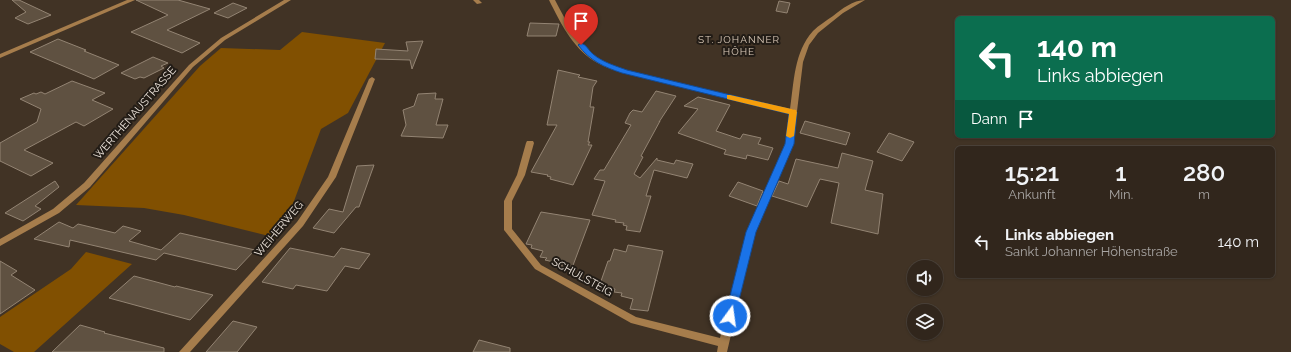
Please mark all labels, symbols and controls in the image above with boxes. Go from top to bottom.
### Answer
pin [564,4,598,45]
icon: arrive [570,10,592,32]
text: 140 m [1037,31,1117,64]
icon: left [971,32,1023,84]
district label: ST. JOHANNER HÖHE [698,34,780,57]
street label: WERTHENAUSTRASSE [91,64,179,162]
text: Links abbiegen [1037,65,1163,86]
icon: arrive [1015,108,1037,130]
text: Dann [971,110,1007,128]
text: 15:21 [1005,158,1059,187]
text: 1 [1115,158,1127,187]
text: 280 [1183,158,1225,187]
text: Ankunft [1008,187,1056,202]
text: Min. [1109,187,1133,202]
text: m [1198,187,1210,202]
street label: WEIHERWEG [252,198,306,259]
text: Links abbiegen [1005,226,1114,244]
icon: left [971,231,993,253]
text: 140 m [1218,233,1259,251]
text: Sankt Johanner Höhenstraße [1005,244,1178,259]
street label: SCHULSTEIG [549,255,615,299]
map controls [907,260,943,340]
button: sound [907,260,943,296]
position arrow [709,295,751,337]
button: layers [907,304,943,340]

